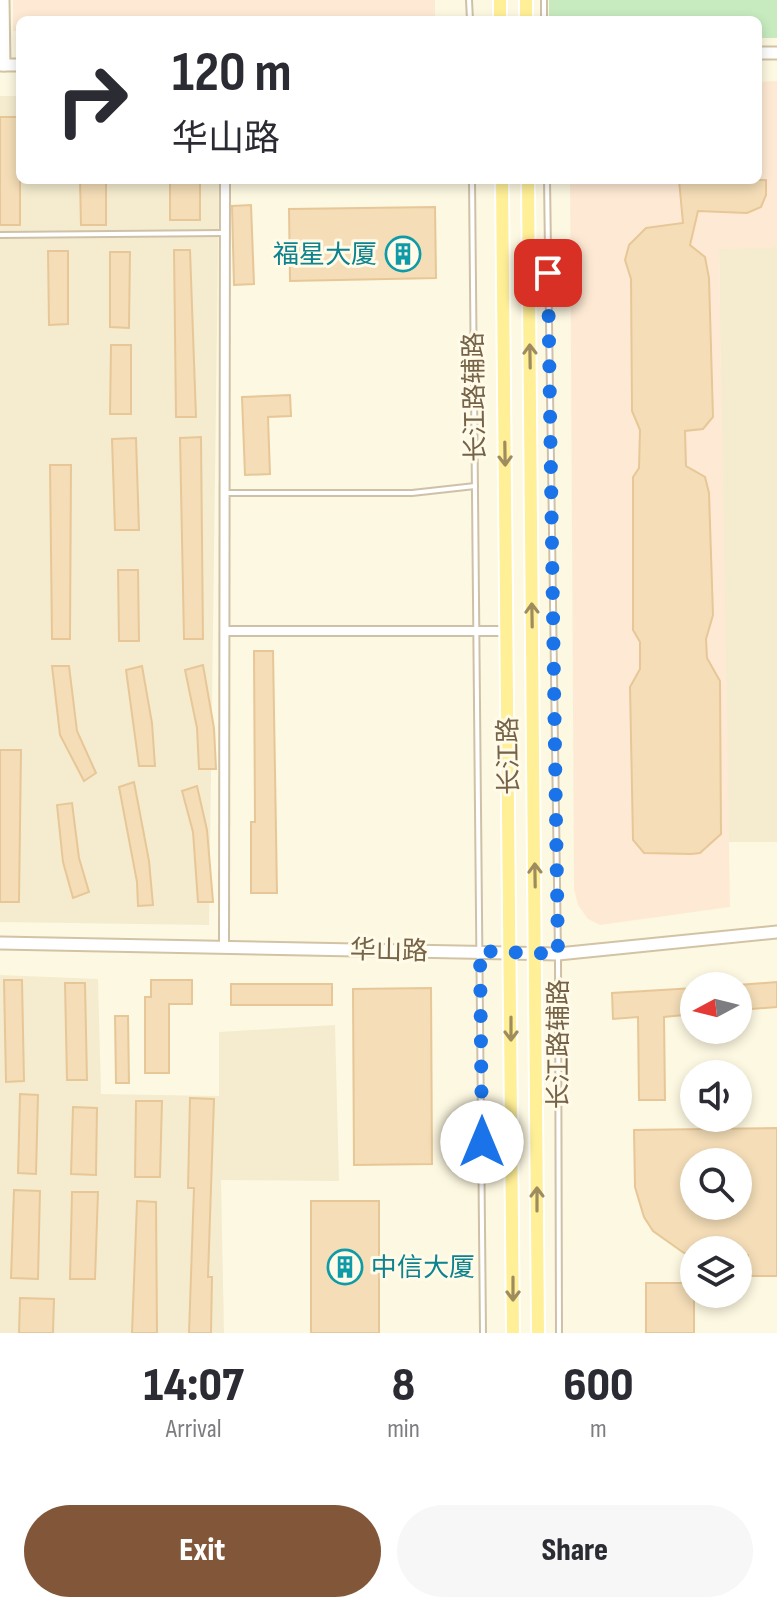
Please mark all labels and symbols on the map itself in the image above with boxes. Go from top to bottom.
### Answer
building icon: 福星大厦 [384,235,422,273]
pin [514,239,582,307]
place label: 福星大厦 [273,240,377,271]
street label: 长江路辅路 [459,332,492,462]
one-way arrow [522,343,537,370]
one-way arrow [497,440,513,467]
one-way arrow [524,602,540,629]
street label: 长江路 [493,717,526,795]
one-way arrow [527,862,542,889]
street label: 华山路 [350,935,428,968]
north arrow [680,972,752,1044]
street label: 长江路辅路 [544,979,575,1109]
one-way arrow [503,1015,519,1042]
position arrow [440,1100,524,1184]
one-way arrow [529,1186,545,1213]
building icon: 中信大厦 [326,1248,364,1286]
place label: 中信大厦 [371,1253,475,1284]
one-way arrow [505,1275,521,1302]

